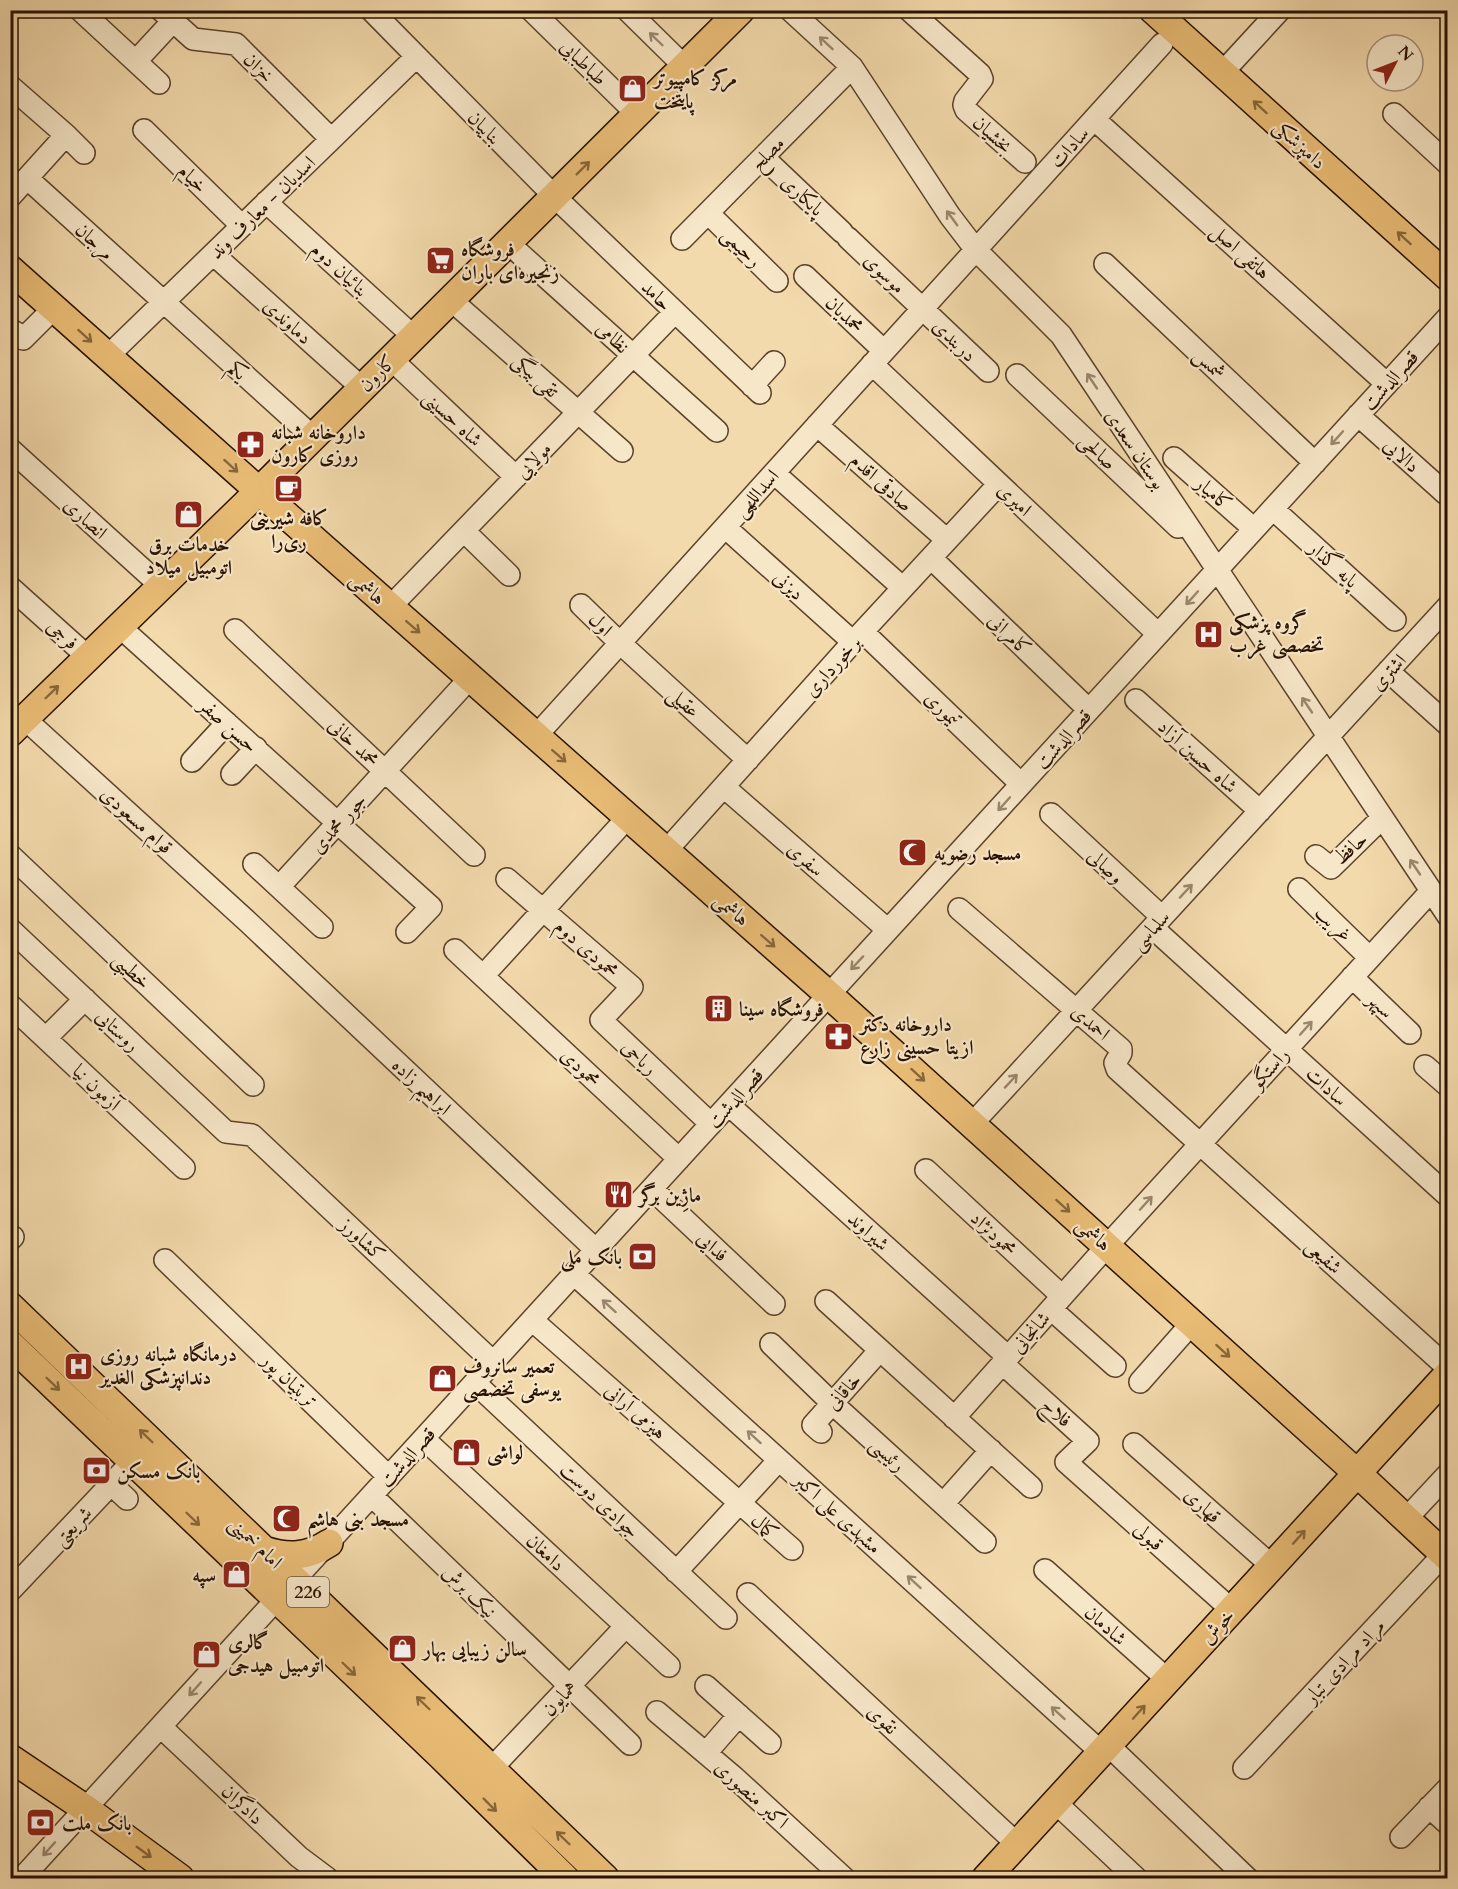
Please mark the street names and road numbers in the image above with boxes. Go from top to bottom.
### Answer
street label: طباطبایی [554,33,613,92]
street label: خزان [237,46,280,89]
street label: بناییان [462,104,508,150]
street label: بخشیان [967,109,1018,159]
street label: دامپزشکی [1267,113,1332,175]
street label: سادات [1043,121,1095,174]
street label: مصلح [744,130,793,179]
street label: اسدیان - معارف وند [203,150,321,265]
street label: خیام [169,158,213,202]
street label: پایکاری [775,169,831,224]
street label: مرجان [69,216,120,266]
street label: هاتفی اصل [1204,217,1276,286]
street label: رحیمی [716,221,768,273]
street label: بنائیان دوم [302,236,375,306]
street label: موسوی [858,247,911,300]
street label: حامد [635,274,678,317]
street label: محمدیان [820,289,870,339]
street label: دماوندی [257,292,318,351]
street label: دربندی [927,313,983,368]
street label: نظامی [590,315,635,360]
street label: شمس [1187,341,1232,385]
street label: قصرالدشت [1356,344,1425,417]
street label: تقی بیگی [506,347,565,405]
street label: کارون [353,349,402,398]
street label: یکم [219,354,254,391]
street label: شاه حسینی [416,384,488,454]
street label: بوستان سعدی [1099,404,1172,495]
street label: صالحی [1073,427,1123,476]
street label: دالایی [1377,432,1426,479]
street label: مولایی [509,436,558,485]
street label: صادقی اقدم [842,447,919,521]
street label: اسداللهی [727,463,785,523]
street label: کامیار [1188,469,1238,517]
street label: امیری [991,476,1038,522]
street label: انصاری [58,491,113,545]
street label: پایه گذار [1301,533,1366,596]
street label: دیزنی [767,564,810,607]
street label: هاشمی [344,565,391,611]
street label: اول [582,606,619,643]
street label: کامرانی [982,607,1037,662]
street label: فرجی [41,613,85,656]
street label: برخورداری [798,629,868,703]
street label: اشتری [1364,648,1413,697]
street label: عقیلی [661,681,706,725]
street label: تیموری [919,685,968,733]
street label: حسن صفر [192,690,264,759]
street label: قصرالدشت [1029,703,1098,776]
street label: محمد خانی [322,712,385,773]
street label: شاه حسین آزاد [1152,713,1244,800]
street label: قوام مسعودی [92,780,179,863]
street label: جور محمدی [304,787,373,859]
street label: حافظ [1327,826,1373,871]
street label: سفری [781,836,830,883]
street label: وصالی [1081,843,1130,890]
street label: هاشمی [708,886,755,932]
street label: غریب [1309,899,1358,948]
street label: سلماسی [1125,904,1177,957]
street label: محمودی دوم [546,913,625,987]
street label: خطیبی [105,946,157,997]
street label: سپهر [1360,985,1400,1025]
street label: احمدی [1065,998,1116,1047]
street label: روستایی [90,1003,146,1058]
street label: ریاحی [616,1034,664,1081]
street label: محمودی [555,1042,607,1093]
street label: راستگو [1242,1042,1295,1096]
street label: ابراهیم زاده [382,1052,457,1125]
street label: آزمون نیا [67,1058,129,1119]
street label: سادات [1300,1060,1353,1112]
street label: قصرالدشت [701,1062,770,1135]
street label: شیراوند [842,1205,895,1257]
street label: محمودنژاد [964,1205,1023,1262]
street label: کشاورز [333,1210,391,1267]
street label: هاشمی [1070,1211,1117,1258]
street label: فدایی [691,1225,734,1268]
street label: شفیعی [1299,1232,1348,1280]
street label: شانجانی [1004,1305,1056,1359]
street label: تربتیان پور [254,1346,324,1415]
street label: خاقانی [819,1367,867,1416]
street label: هیزمی آرانی [599,1377,672,1446]
street label: فلاح [1033,1391,1078,1436]
street label: قصرالدشت [373,1421,442,1494]
street label: رئیسی [863,1431,912,1478]
street label: جوادی دوست [554,1456,645,1544]
street label: مشهدی علی اکبر [786,1465,887,1561]
street label: قهاری [1178,1481,1227,1529]
street label: شریعتی [47,1500,99,1553]
street label: کمال [745,1507,784,1546]
street label: امام خمینی [220,1510,288,1578]
street label: قبولی [1128,1516,1170,1557]
street label: دامغان [520,1527,571,1577]
street label: نیک برش [436,1559,503,1624]
road number: 226 [287,1577,329,1607]
street label: شادمان [1079,1599,1133,1652]
street label: خوش [1194,1603,1241,1650]
street label: مراد مرادی تبار [1296,1613,1391,1711]
street label: همایون [536,1674,583,1722]
street label: نقوی [861,1698,904,1741]
street label: اکبر منصوری [709,1754,795,1835]
street label: دادگران [215,1778,270,1831]

